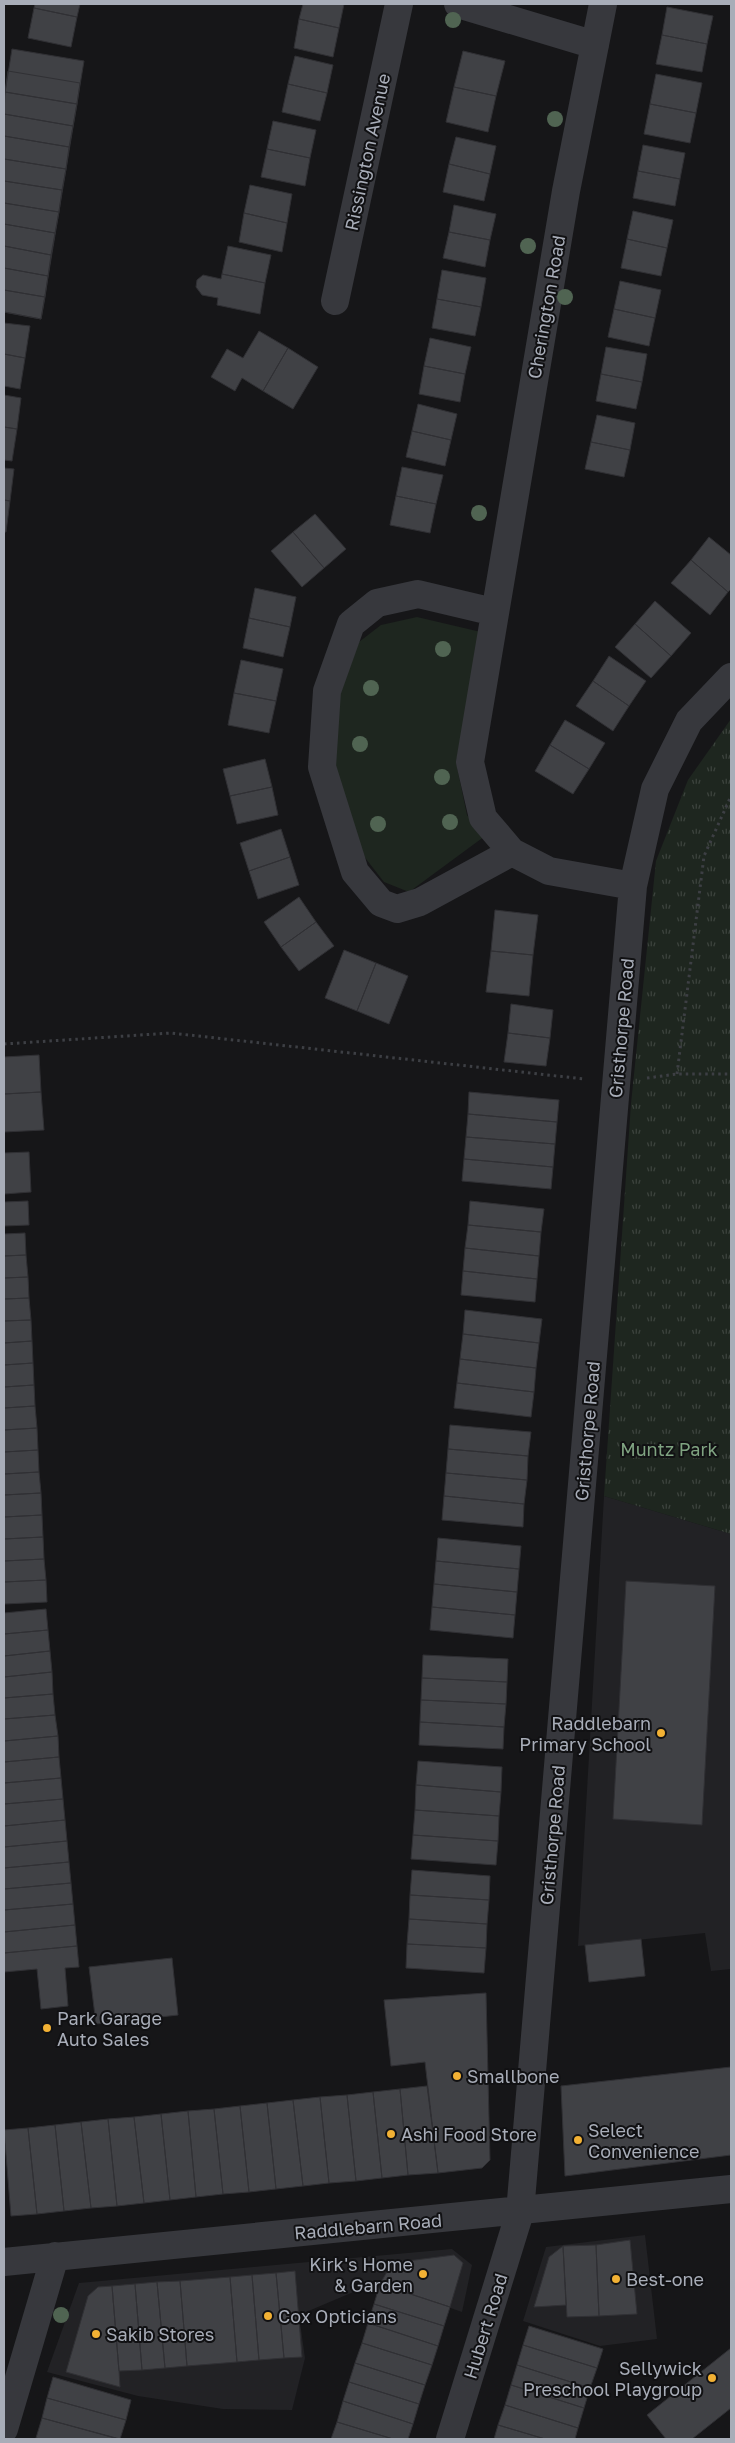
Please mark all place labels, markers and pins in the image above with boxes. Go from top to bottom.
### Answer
place label: Raddlebarn Primary School [519,1712,651,1755]
marker: Raddlebarn Primary School [655,1727,667,1739]
place label: Park Garage Auto Sales [57,2007,162,2050]
marker: Park Garage Auto Sales [41,2022,53,2034]
place label: Smallbone [467,2065,560,2087]
marker: Smallbone [451,2070,463,2082]
place label: Select Convenience [588,2119,700,2162]
place label: Ashi Food Store [401,2123,537,2145]
marker: Ashi Food Store [385,2128,397,2140]
marker: Select Convenience [572,2134,584,2146]
place label: Kirk's Home & Garden [309,2253,413,2296]
marker: Kirk's Home & Garden [417,2268,429,2280]
place label: Best-one [626,2268,704,2290]
marker: Best-one [610,2273,622,2285]
place label: Cox Opticians [278,2305,397,2327]
marker: Cox Opticians [262,2310,274,2322]
place label: Sakib Stores [106,2323,214,2345]
marker: Sakib Stores [90,2328,102,2340]
place label: Sellywick Preschool Playgroup [523,2357,702,2400]
marker: Sellywick Preschool Playgroup [706,2372,718,2384]

